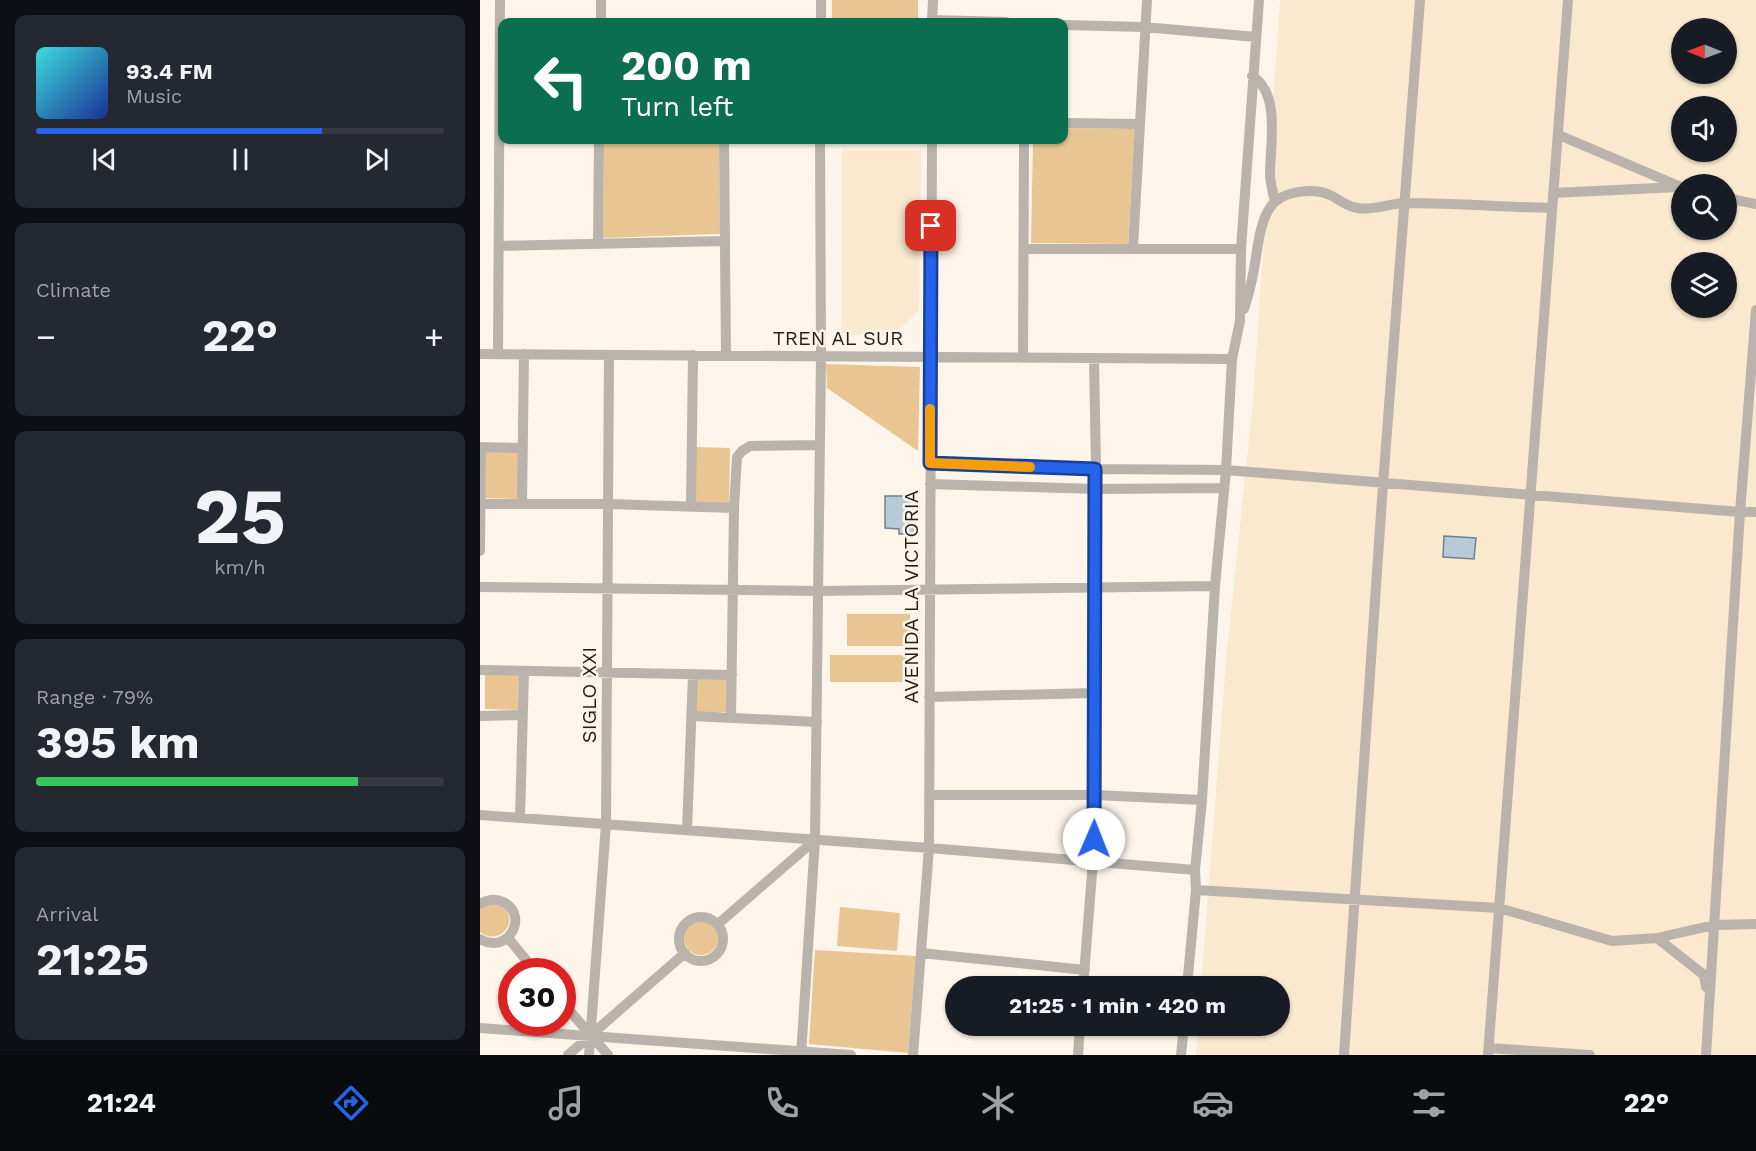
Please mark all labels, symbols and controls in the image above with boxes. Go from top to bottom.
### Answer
north arrow [1671,18,1737,84]
map controls [1671,18,1737,318]
text: 200 m [621,41,752,90]
icon: left [522,42,600,120]
text: 93.4 FM [126,59,213,84]
text: Music [126,84,182,108]
text: Turn left [621,91,733,123]
button: sound [1671,96,1737,162]
icon: previous [88,143,121,176]
icon: pause [224,143,257,176]
icon: next [360,143,393,176]
button: search [1671,174,1737,240]
pin [905,200,956,251]
icon: arrive [914,209,947,242]
button: layers [1671,252,1737,318]
text: Climate [36,278,111,302]
text: 22° [202,309,278,362]
text: − [36,317,56,356]
text: + [424,317,444,356]
street label: TREN AL SUR [773,326,903,350]
text: 25 [194,470,286,562]
street label: AVENIDA LA VICTORIA [899,490,923,704]
text: km/h [214,555,266,579]
street label: SIGLO XXI [577,647,601,743]
text: Range · 79% [36,685,153,709]
text: 395 km [36,716,200,769]
position arrow [1062,807,1126,871]
text: Arrival [36,902,98,926]
text: 21:25 [36,933,149,986]
speed limit sign: 30 [498,958,576,1036]
text: 21:25 · 1 min · 420 m [1009,993,1226,1018]
icon: directions [330,1082,372,1124]
icon: music [545,1082,587,1124]
icon: phone [761,1082,803,1124]
icon: climate [977,1082,1019,1124]
icon: car [1192,1082,1234,1124]
icon: filters [1408,1082,1450,1124]
text: 21:24 [87,1087,156,1119]
text: 22° [1624,1087,1669,1119]

